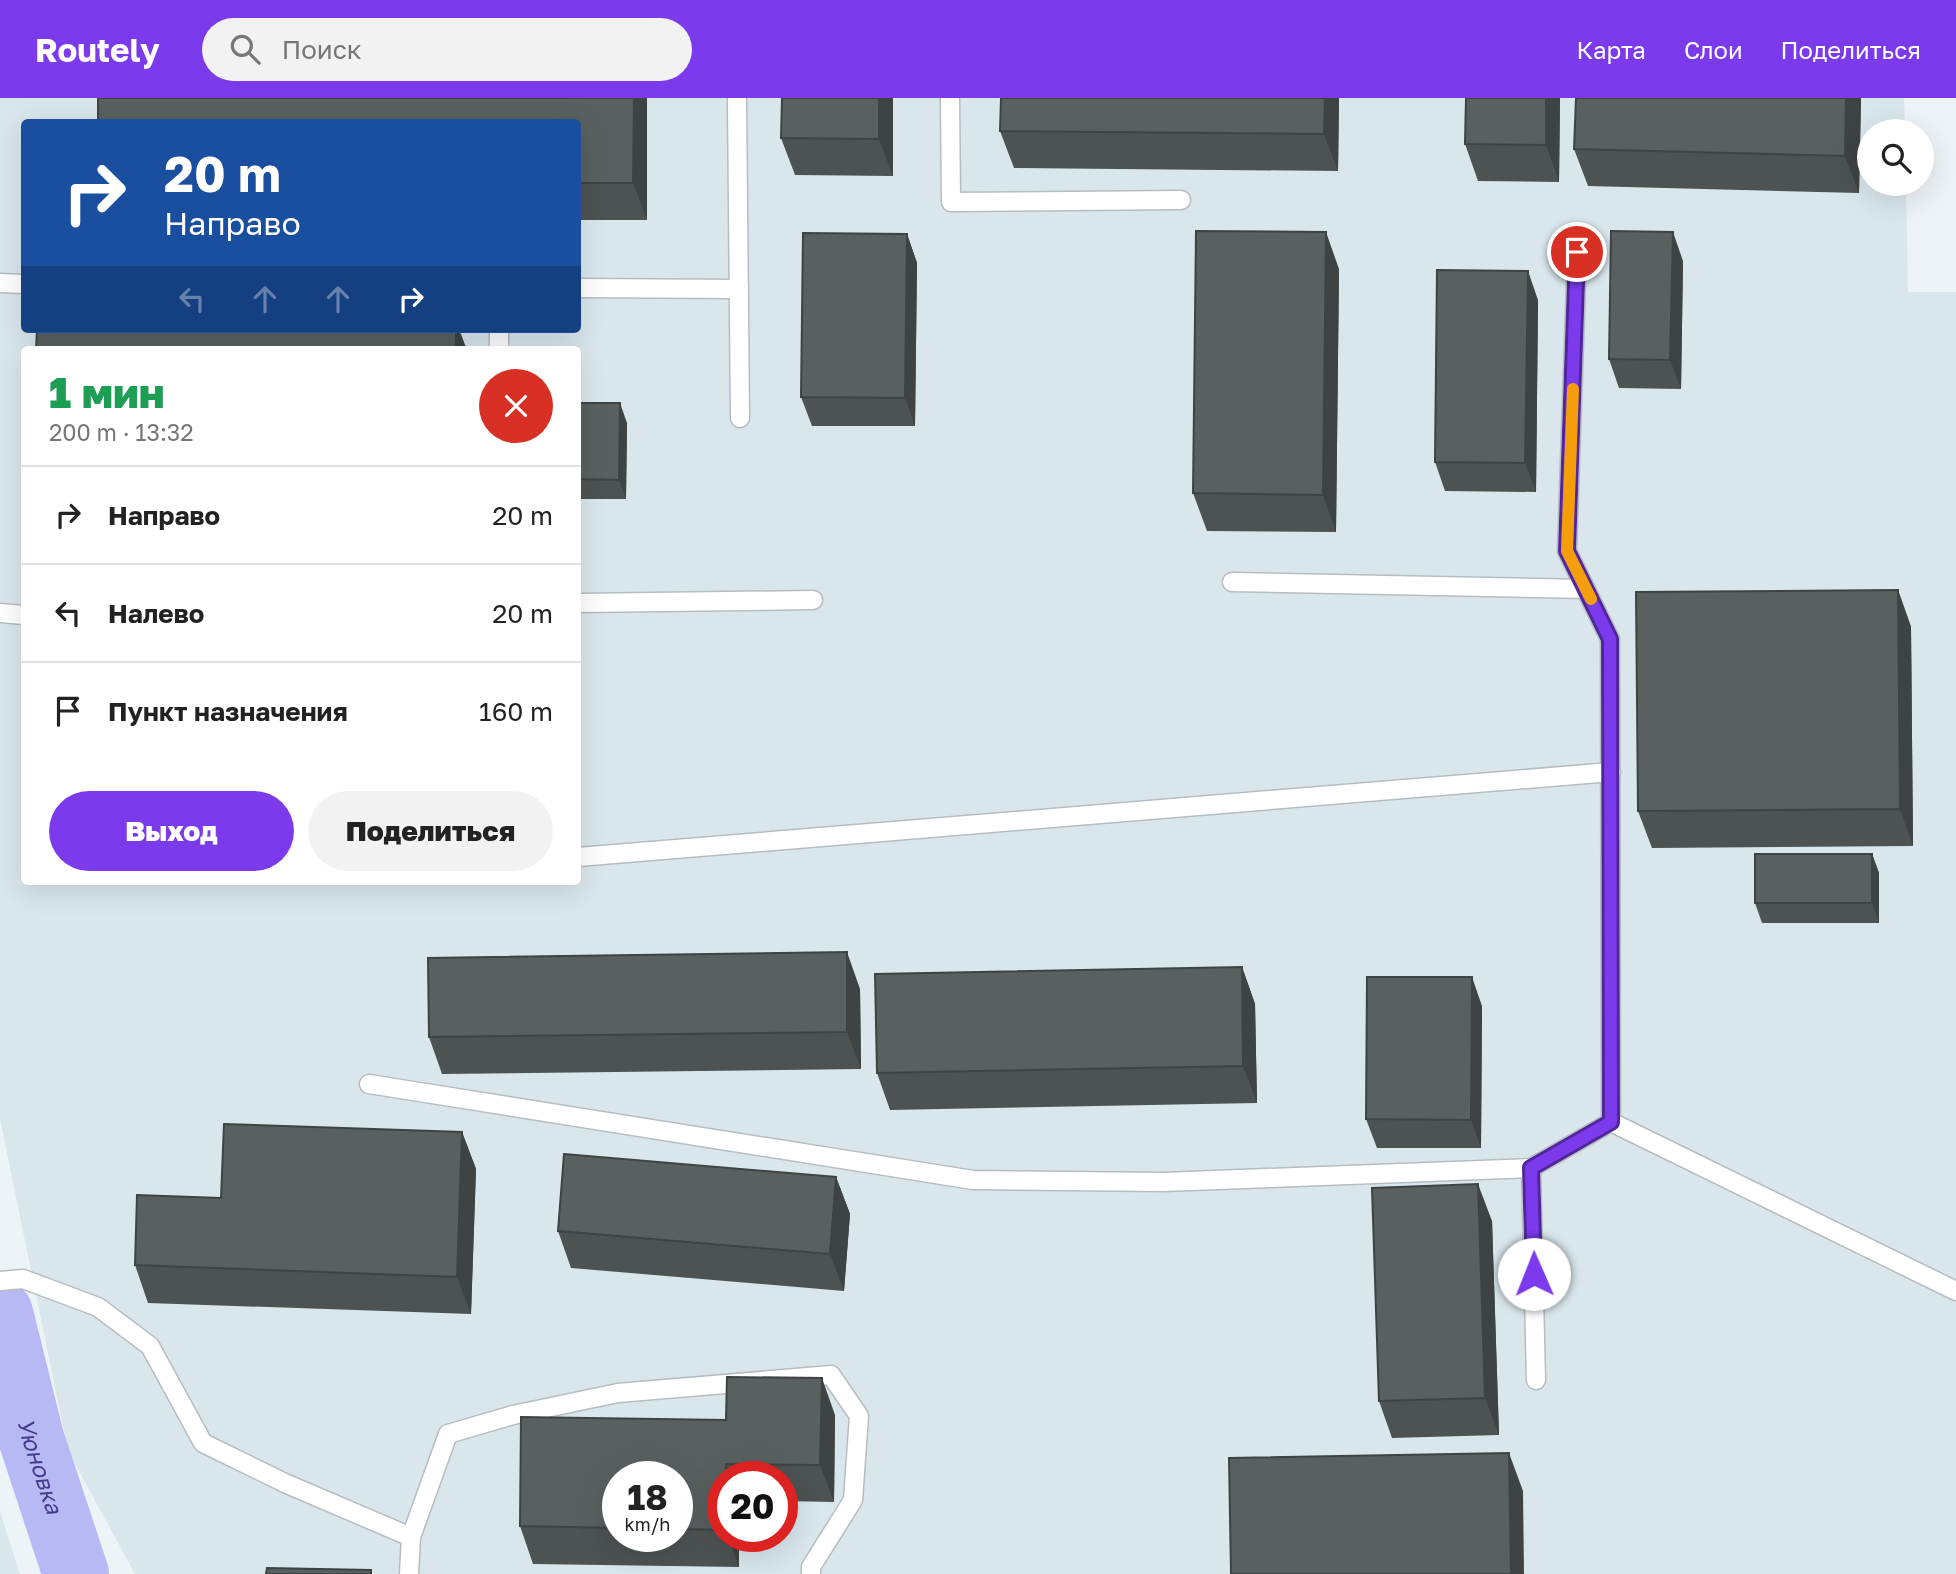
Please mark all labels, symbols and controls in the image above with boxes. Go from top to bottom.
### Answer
search box [202,18,692,81]
text: Routely [35,30,160,69]
icon: search [226,30,264,68]
text: Поиск [282,34,362,65]
text: Карта [1576,35,1646,64]
text: Слои [1684,35,1743,64]
text: Поделиться [1781,35,1921,64]
map controls [1857,119,1934,196]
button: search [1857,119,1934,196]
text: 20 m [164,144,281,203]
icon: right [49,147,140,238]
text: Направо [164,204,301,242]
pin [1547,222,1607,282]
icon: arrive [1558,233,1596,271]
icon: left [173,280,211,318]
icon: ahead [246,280,284,318]
icon: ahead [319,280,357,318]
icon: right [392,280,430,318]
text: 1 мин [49,367,165,417]
button: close [479,369,553,443]
text: 200 m · 13:32 [49,418,194,446]
icon: right [49,496,87,534]
text: Направо [108,500,220,531]
text: 20 m [492,500,553,531]
icon: left [49,594,87,632]
text: Налево [108,598,204,629]
text: 20 m [492,598,553,629]
icon: arrive [49,692,87,730]
text: Пункт назначения [108,696,348,727]
text: 160 m [479,696,553,727]
button: Выход [49,791,294,871]
button: Поделиться [308,791,553,871]
position arrow [1497,1237,1571,1311]
water label: Уюновка [13,1415,69,1518]
speed limit sign: 20 [707,1461,798,1552]
text: 18 [627,1476,668,1518]
text: km/h [625,1513,670,1535]

